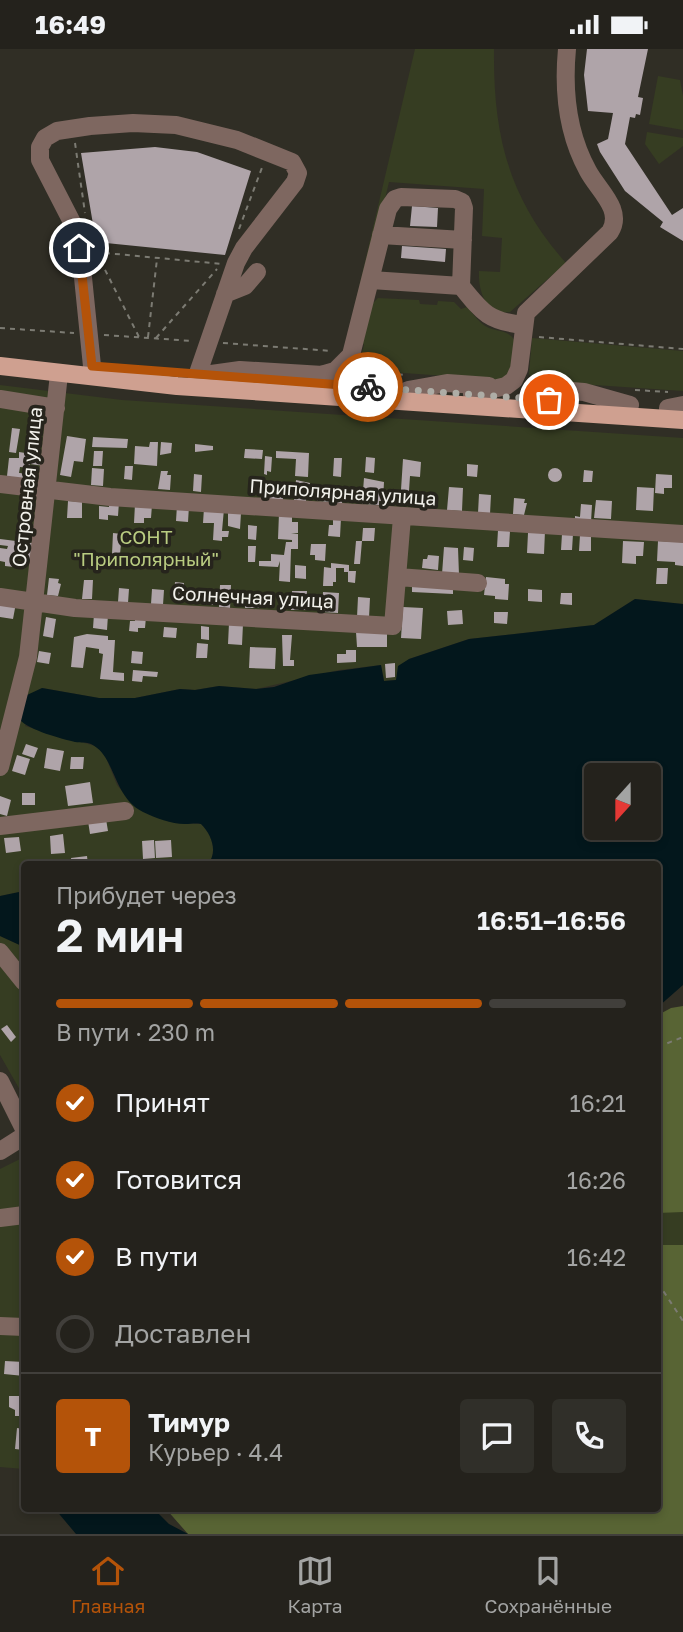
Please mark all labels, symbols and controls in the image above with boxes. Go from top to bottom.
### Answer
text: 16:49 [35,9,106,40]
pin [49,218,109,278]
icon: home [60,229,98,267]
courier [333,352,403,422]
icon: bike [349,368,387,406]
pin [519,370,579,430]
icon: bag [530,381,568,419]
street label: Островная улица [7,406,46,568]
street label: Приполярная улица [249,473,437,510]
park label: СОНТ "Приполярный" [73,525,219,570]
street label: Солнечная улица [172,581,335,612]
north arrow [584,763,662,840]
map controls [584,763,661,840]
text: Прибудет через [56,881,237,909]
text: 16:51–16:56 [477,905,626,936]
text: 2 мин [56,907,184,962]
text: В пути · 230 m [56,1018,215,1046]
icon: check [56,1084,94,1122]
text: Принят [115,1087,210,1118]
text: 16:21 [570,1089,626,1117]
icon: check [56,1161,94,1199]
text: Готовится [115,1164,242,1195]
text: 16:26 [567,1166,626,1194]
icon: check [56,1238,94,1276]
text: В пути [115,1241,198,1272]
text: 16:42 [567,1243,626,1271]
text: Доставлен [115,1318,251,1349]
button: chat [460,1399,534,1473]
button: phone [552,1399,626,1473]
text: Тимур [148,1407,230,1438]
text: Т [85,1421,101,1452]
text: Курьер · 4.4 [148,1438,283,1466]
tab: Главная [71,1552,145,1617]
tab: Карта [287,1552,342,1617]
tab: Сохранённые [484,1552,612,1617]

